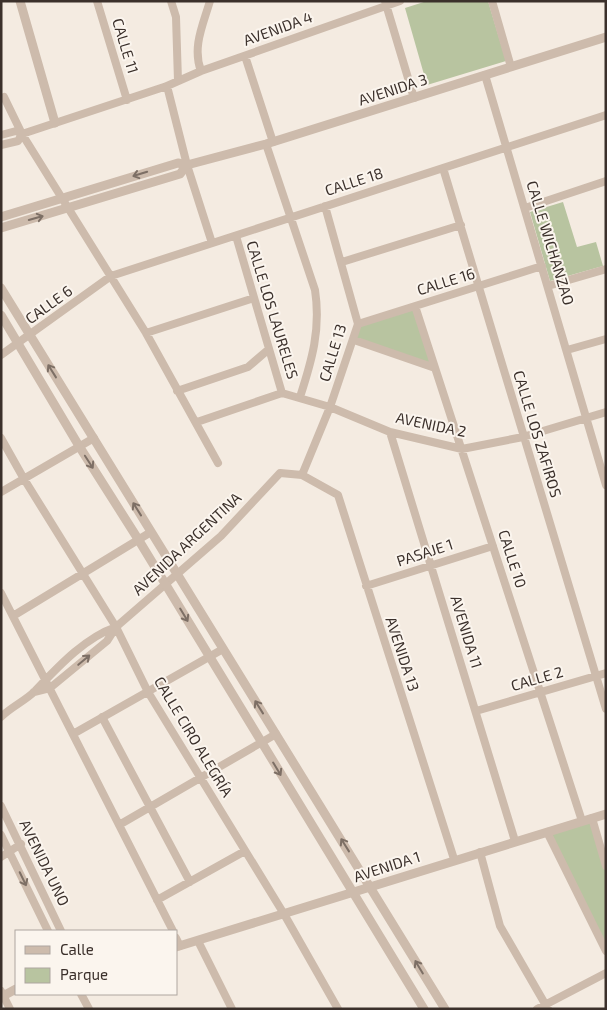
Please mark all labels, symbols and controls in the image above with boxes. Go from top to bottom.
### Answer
street label: AVENIDA 4 [241,7,315,49]
street label: CALLE 11 [109,16,143,76]
street label: AVENIDA 3 [356,69,429,109]
street label: CALLE 18 [322,163,385,199]
one-way arrow [133,170,149,180]
street label: CALLE WICHANZAO [523,178,578,307]
one-way arrow [27,213,43,223]
street label: CALLE LOS LAURELES [243,238,303,381]
street label: CALLE 16 [415,264,477,298]
street label: CALLE 6 [21,281,75,327]
street label: CALLE 13 [315,322,349,384]
one-way arrow [47,364,57,378]
street label: CALLE LOS ZAFIROS [510,368,566,499]
street label: AVENIDA 2 [394,408,468,440]
one-way arrow [84,455,94,469]
street label: AVENIDA ARGENTINA [128,488,245,598]
one-way arrow [132,502,142,516]
street label: CALLE 10 [495,527,531,590]
street label: PASAJE 1 [394,534,455,570]
street label: AVENIDA 11 [447,593,487,670]
one-way arrow [179,607,189,621]
street label: AVENIDA 13 [382,614,423,693]
one-way arrow [78,654,91,665]
street label: CALLE 2 [509,662,565,694]
street label: CALLE CIRO ALEGRÍA [151,673,237,800]
one-way arrow [254,700,265,714]
one-way arrow [273,761,283,775]
street label: AVENIDA UNO [16,817,74,909]
one-way arrow [340,838,350,852]
street label: AVENIDA 1 [351,847,422,885]
one-way arrow [18,871,28,886]
legend [15,930,178,995]
text: Calle [60,940,94,958]
one-way arrow [414,961,424,975]
text: Parque [60,965,108,983]

